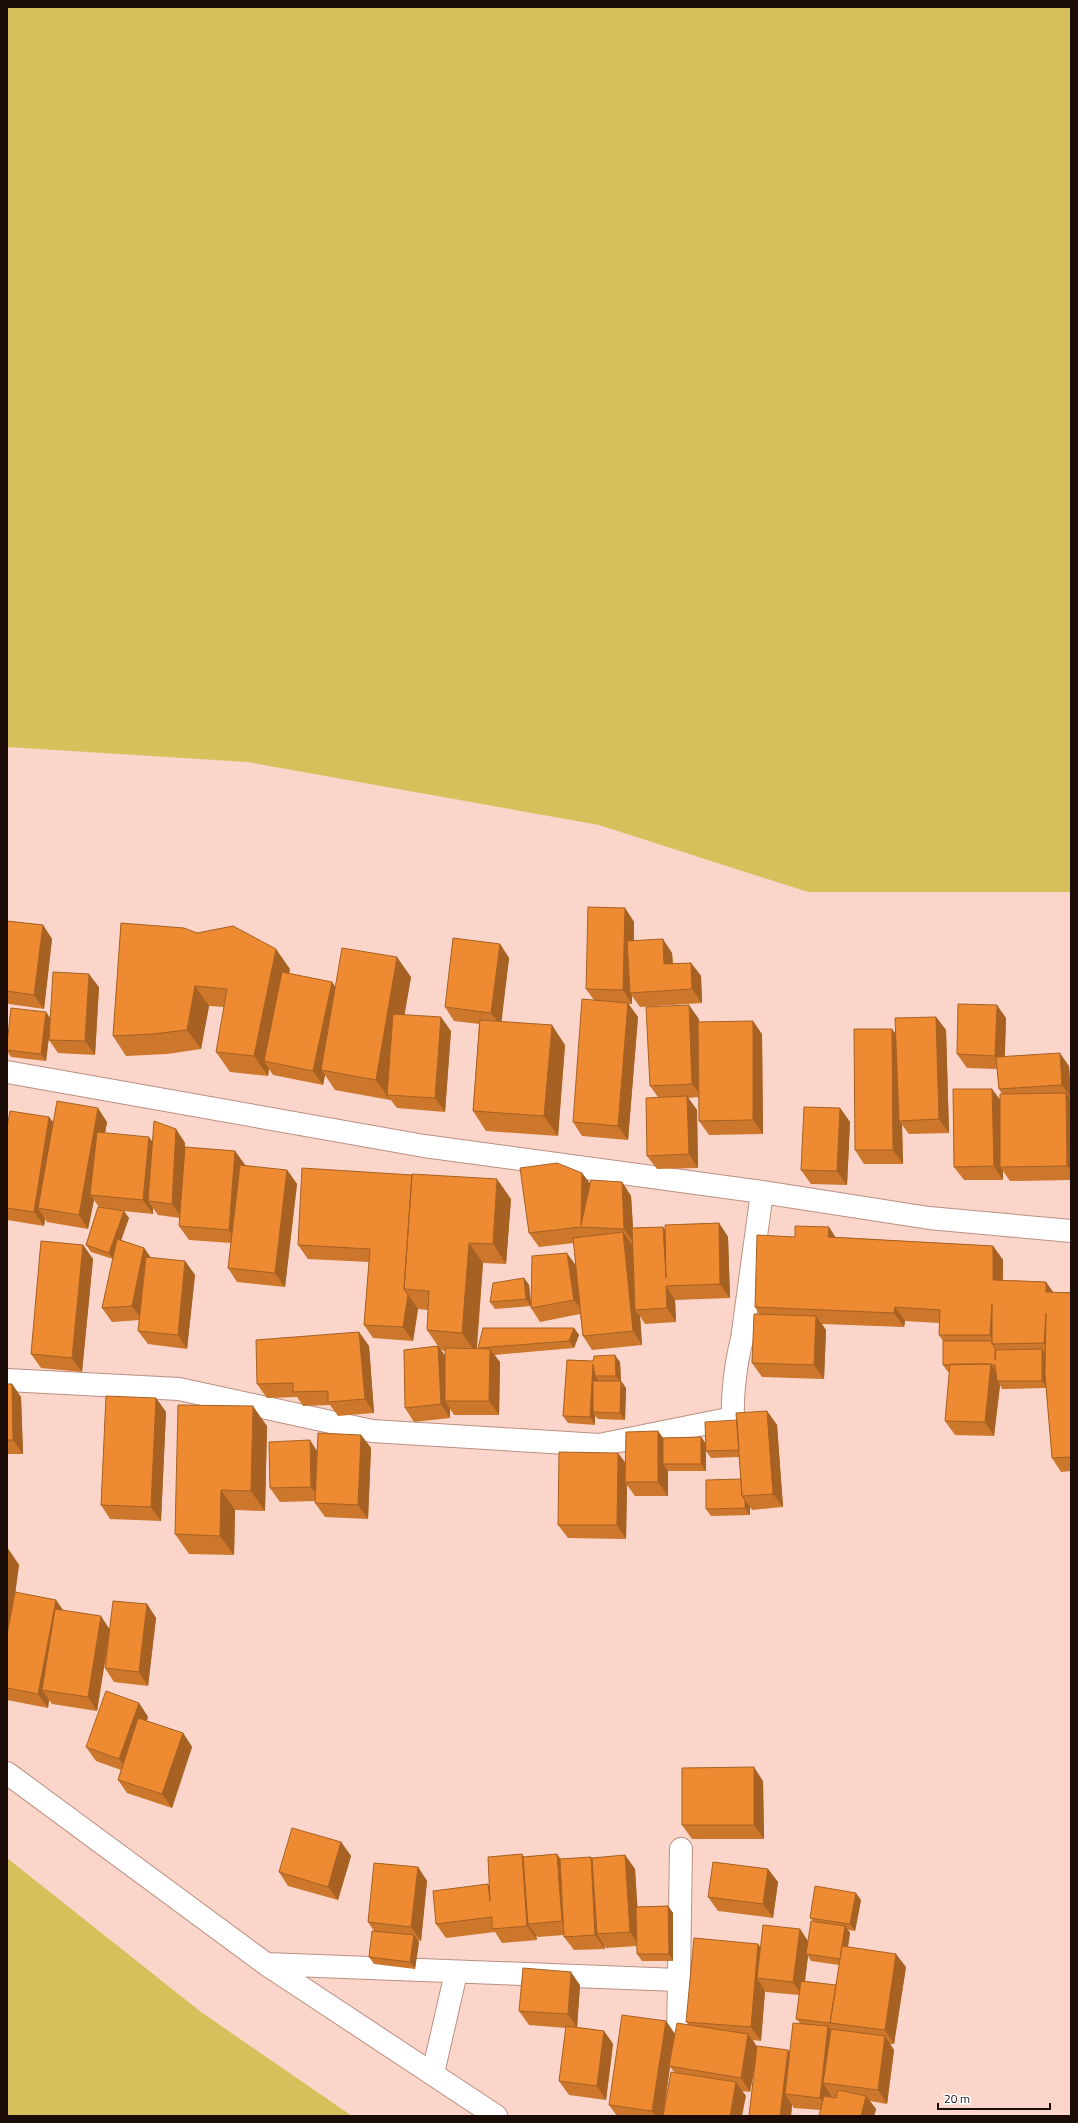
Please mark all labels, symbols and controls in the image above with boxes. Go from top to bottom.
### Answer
scale bar [938,2085,1050,2111]
text: 20 m [944,2089,970,2108]

